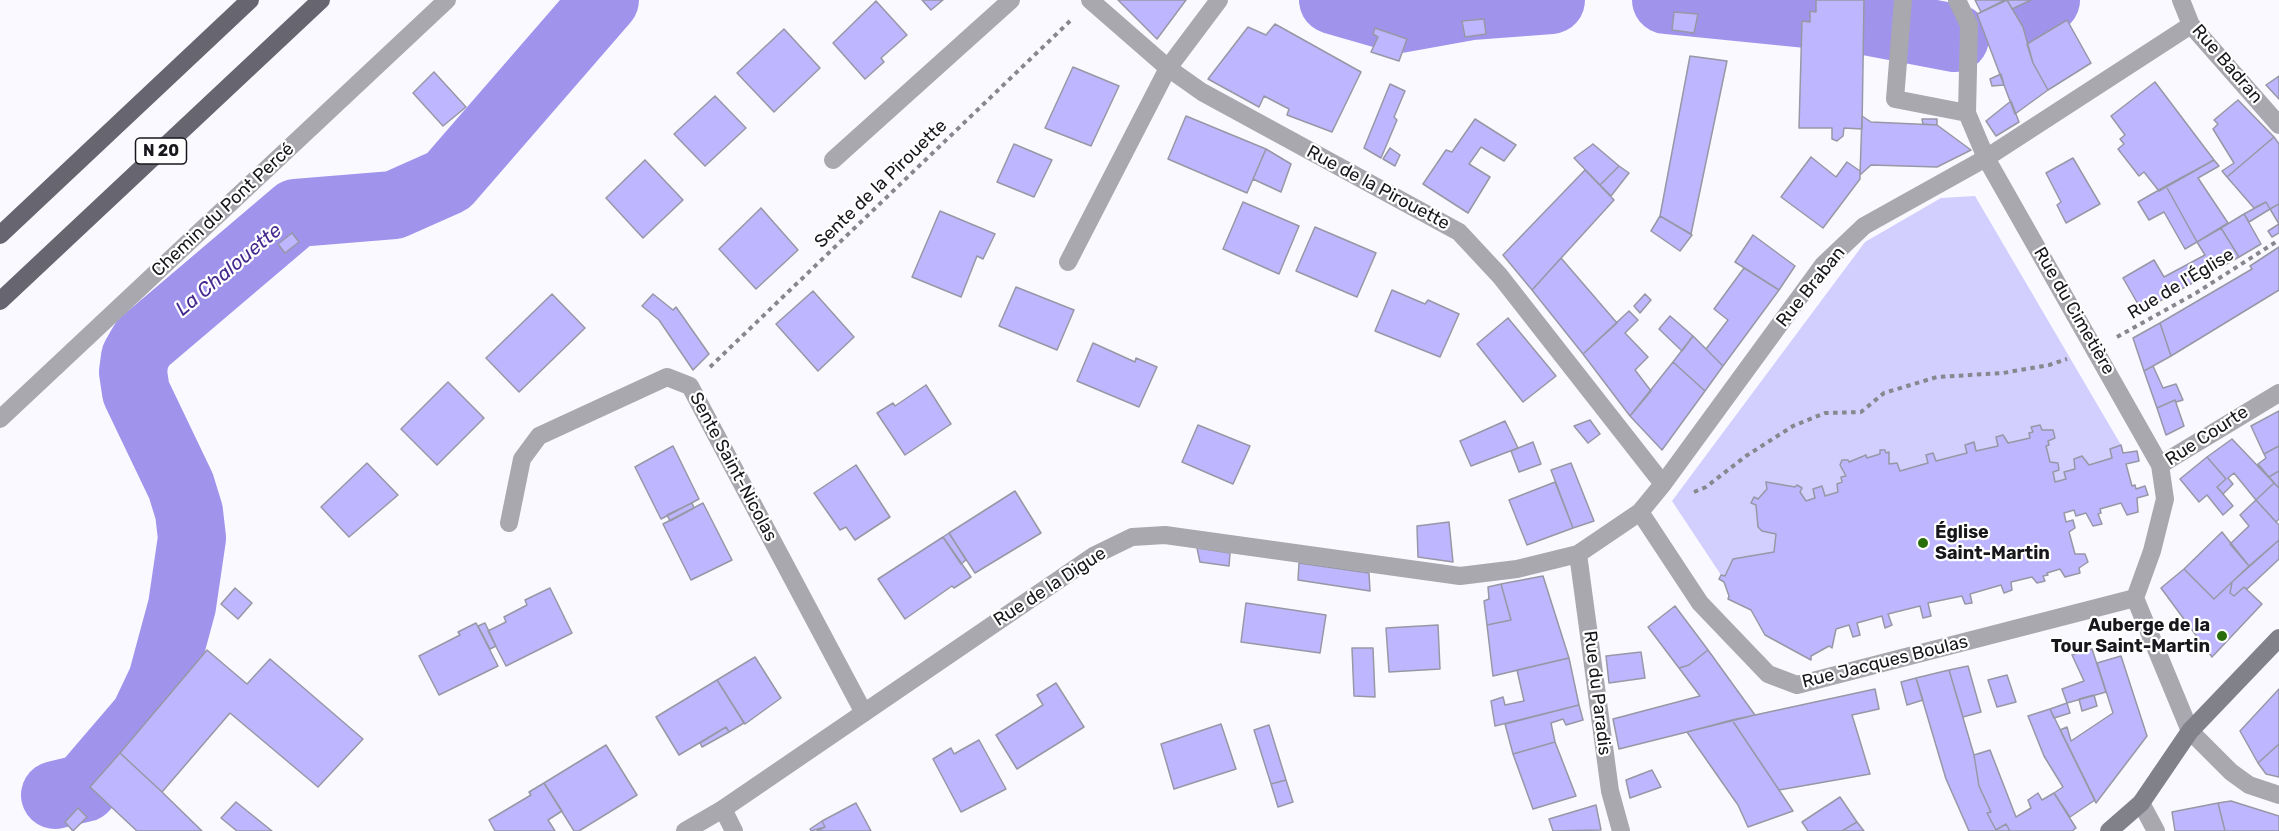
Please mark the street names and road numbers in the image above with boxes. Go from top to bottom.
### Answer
street label: Rue Badran [2187,20,2267,108]
street label: Sente de la Pirouette [810,115,952,253]
road number: N 20 [136,138,186,164]
street label: Chemin du Pont Percé [147,138,299,282]
street label: Rue de la Pirouette [1303,141,1453,235]
street label: Rue Braban [1772,242,1850,332]
street label: Rue du Cimetière [2029,243,2119,379]
street label: Rue de l'Église [2124,244,2238,324]
street label: Sente Saint-Nicolas [685,389,781,545]
street label: Rue Courte [2162,401,2252,471]
street label: Rue de la Digue [990,543,1110,631]
street label: Rue du Paradis [1579,630,1615,756]
street label: Rue Jacques Boulas [1800,631,1970,693]

